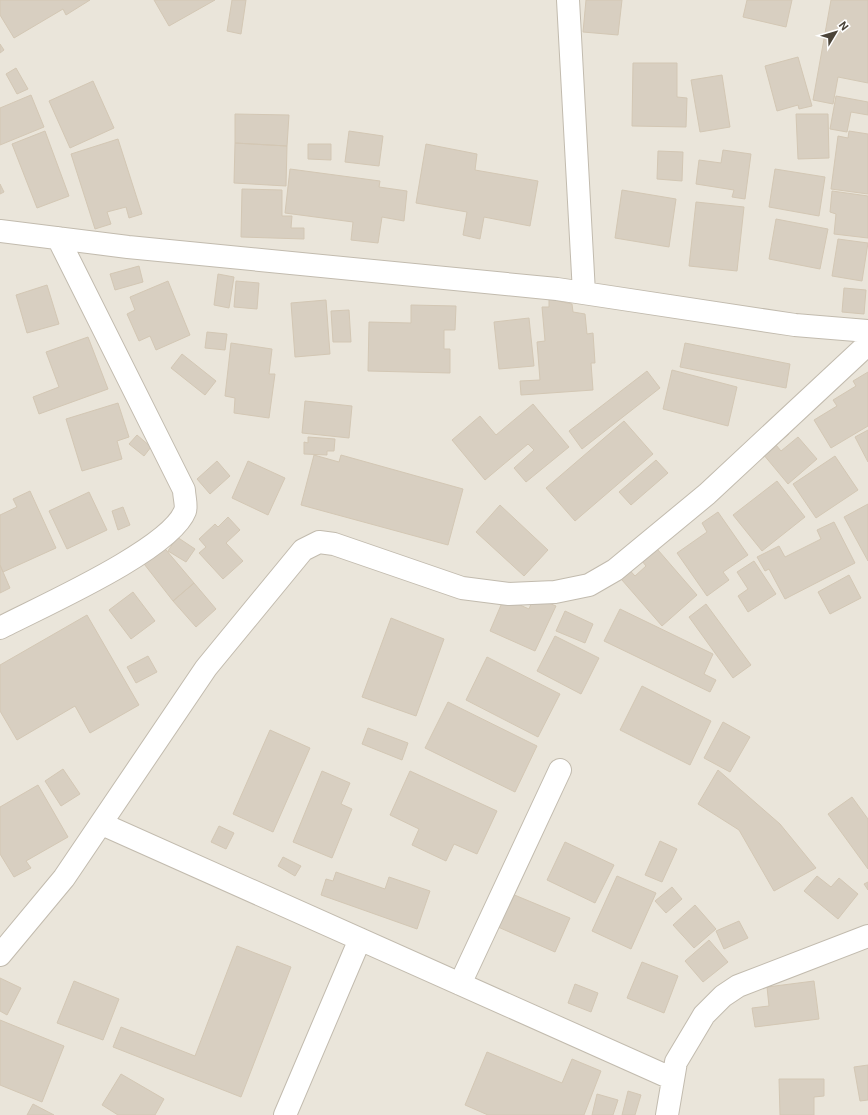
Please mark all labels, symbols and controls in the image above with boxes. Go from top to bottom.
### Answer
north arrow [816,12,856,52]
text: N [836,19,851,33]

